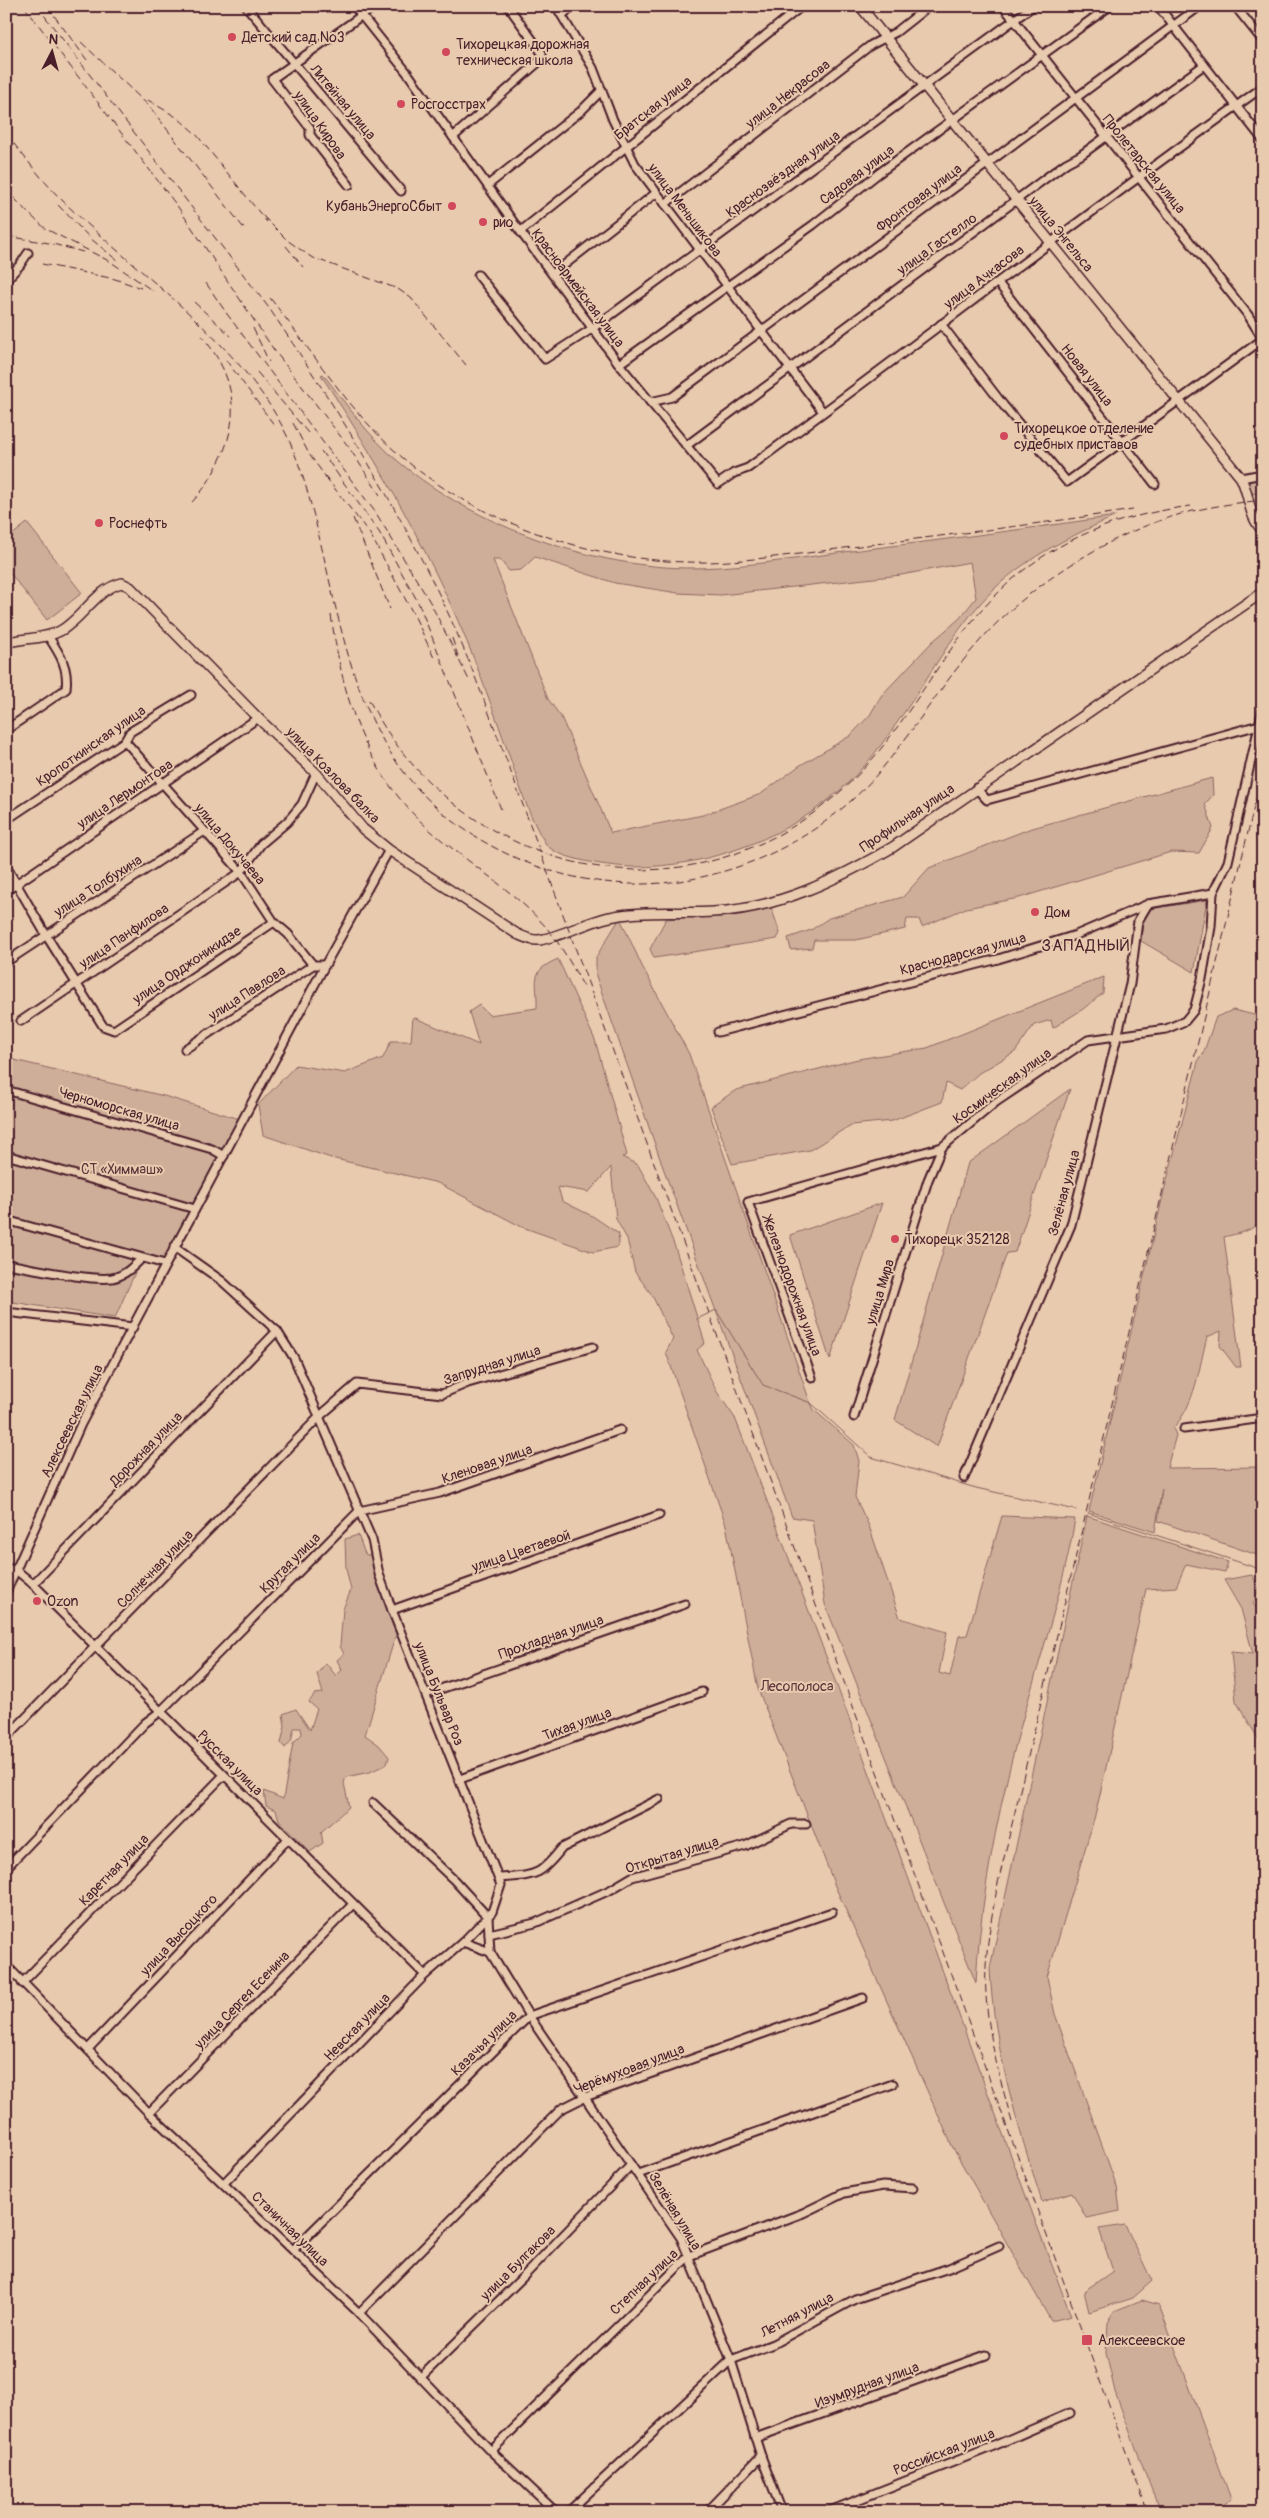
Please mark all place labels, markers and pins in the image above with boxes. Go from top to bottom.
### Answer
place label: Детский сад №3 [241,29,345,46]
marker: Детский сад №3 [226,31,238,43]
place label: Тихорецкая дорожная техническая школа [456,36,589,69]
marker: Тихорецкая дорожная техническая школа [440,46,452,58]
place label: Росгосстрах [411,96,486,113]
marker: Росгосстрах [395,98,407,110]
place label: КубаньЭнергоСбыт [326,198,442,215]
marker: КубаньЭнергоСбыт [446,200,458,212]
place label: рио [493,214,514,231]
marker: рио [477,216,489,228]
place label: Тихорецкое отделение судебных приставов [1014,420,1154,453]
marker: Тихорецкое отделение судебных приставов [998,430,1010,442]
place label: Роснефть [109,515,168,532]
marker: Роснефть [93,517,105,529]
place label: Дом [1044,904,1070,921]
marker: Дом [1029,906,1041,918]
place label: Тихорецк 352128 [905,1231,1010,1248]
marker: Тихорецк 352128 [889,1233,901,1245]
place label: Ozon [47,1593,79,1610]
marker: Ozon [31,1595,43,1607]
place label: Алексеевское [1098,2332,1185,2349]
marker: Алексеевское [1080,2333,1094,2347]

